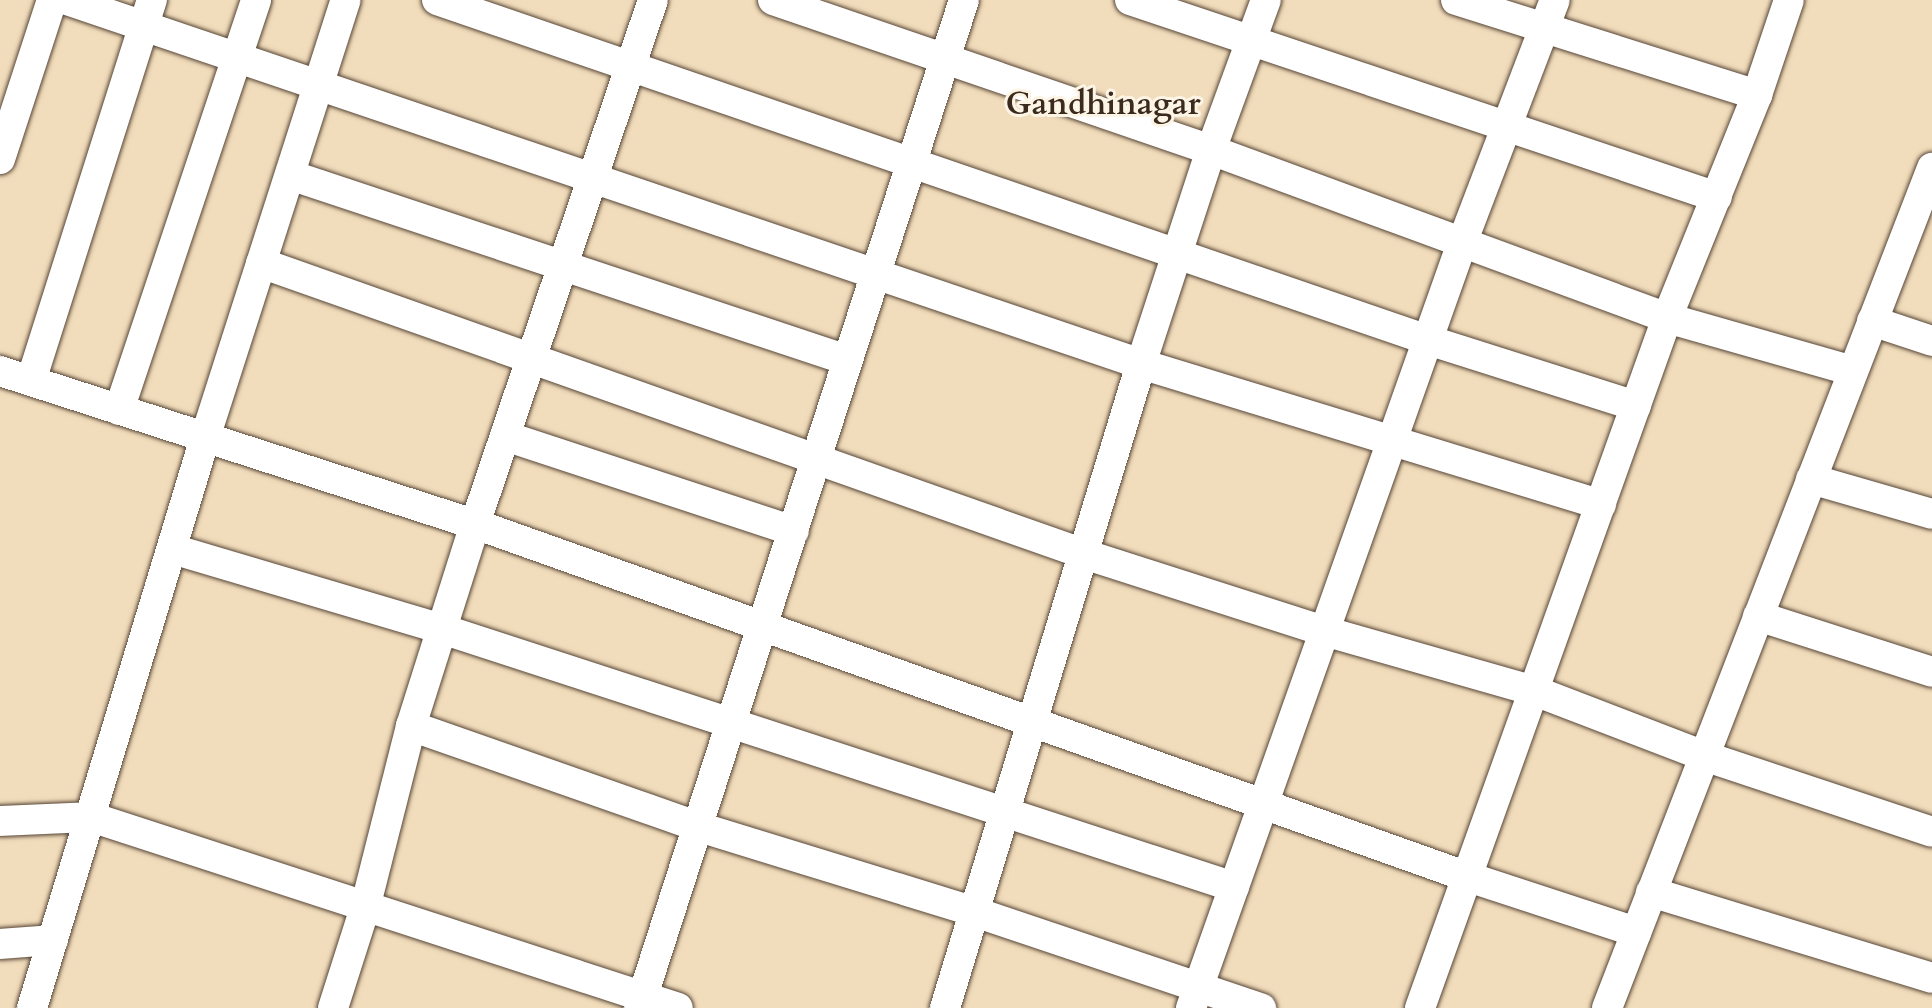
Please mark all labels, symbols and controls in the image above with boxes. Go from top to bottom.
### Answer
district label: Gandhinagar [1005,85,1201,123]

